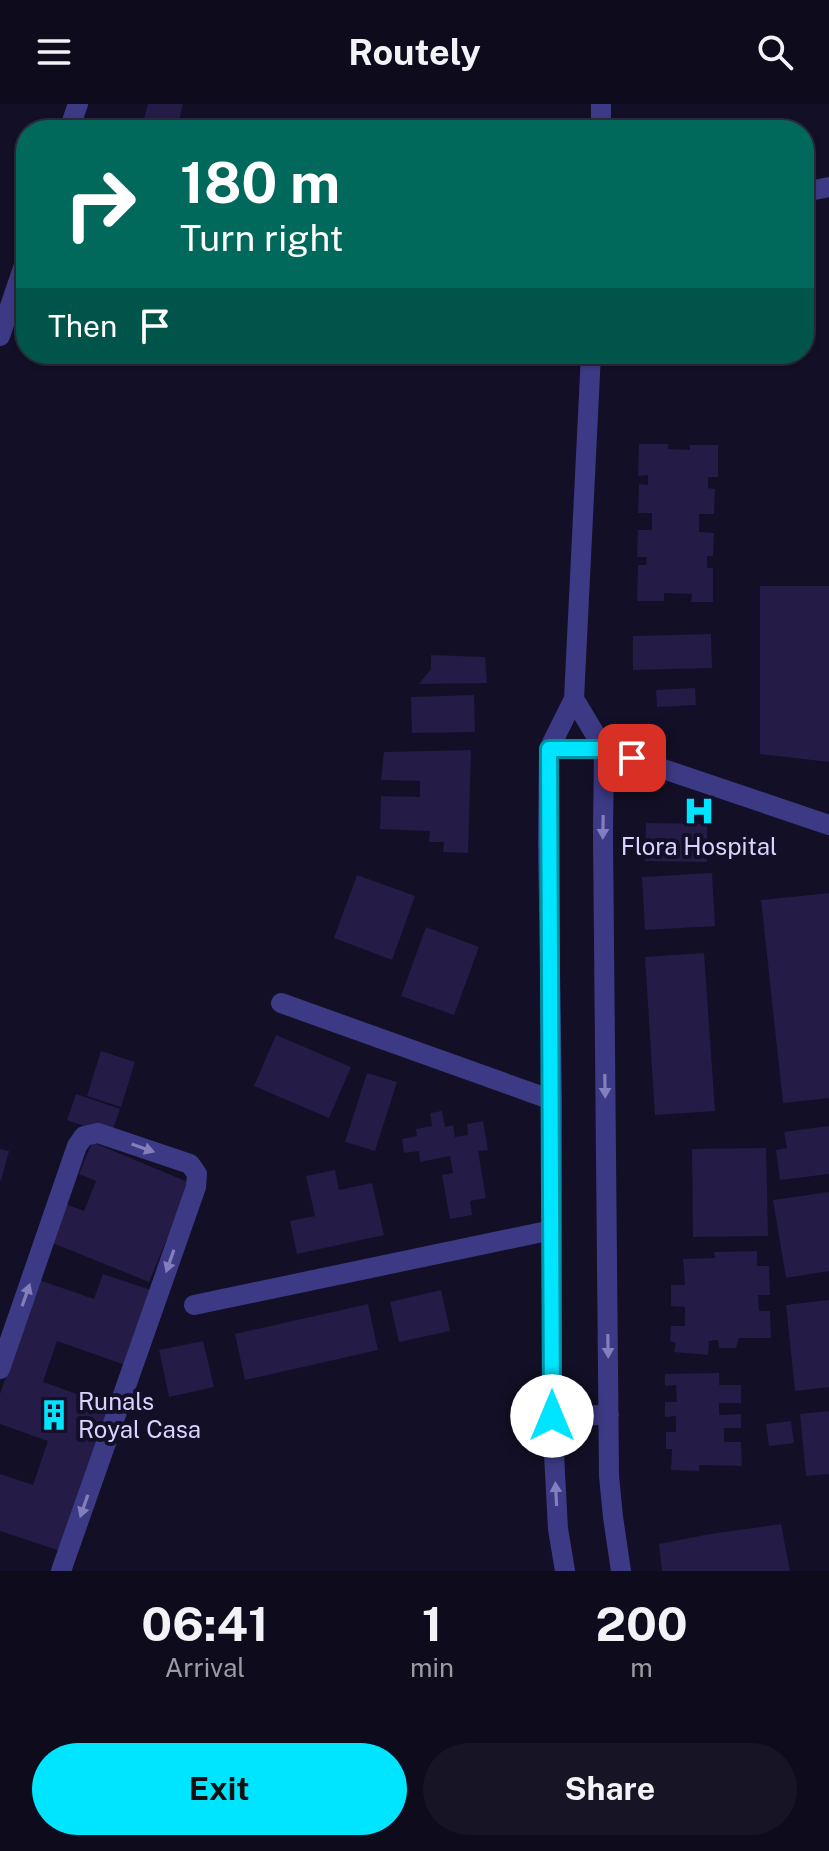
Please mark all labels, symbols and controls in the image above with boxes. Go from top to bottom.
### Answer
icon: menu [32,30,76,74]
icon: search [753,30,797,74]
text: Routely [348,31,481,73]
text: 180 m [180,150,340,216]
icon: right [48,152,152,256]
text: Turn right [180,217,343,259]
icon: arrive [133,304,177,348]
text: Then [48,308,117,344]
pin [598,724,666,792]
icon: arrive [610,736,654,780]
hospital icon: Flora Hospital [682,794,716,828]
one-way arrow [597,815,609,840]
place label: Flora Hospital [621,832,777,860]
one-way arrow [599,1074,612,1099]
one-way arrow [132,1142,156,1154]
one-way arrow [163,1249,176,1273]
one-way arrow [20,1283,32,1307]
one-way arrow [602,1334,614,1359]
position arrow [510,1374,594,1458]
place label: Runals Royal Casa [78,1387,201,1443]
building icon: Runals Royal Casa [37,1398,71,1432]
one-way arrow [549,1481,562,1506]
one-way arrow [77,1494,89,1518]
text: 06:41 [141,1595,269,1652]
text: 1 [422,1595,442,1652]
text: 200 [595,1595,688,1652]
text: Arrival [165,1652,245,1683]
text: min [410,1652,454,1683]
text: m [630,1652,653,1683]
button: Exit [32,1743,407,1835]
button: Share [423,1743,797,1835]

